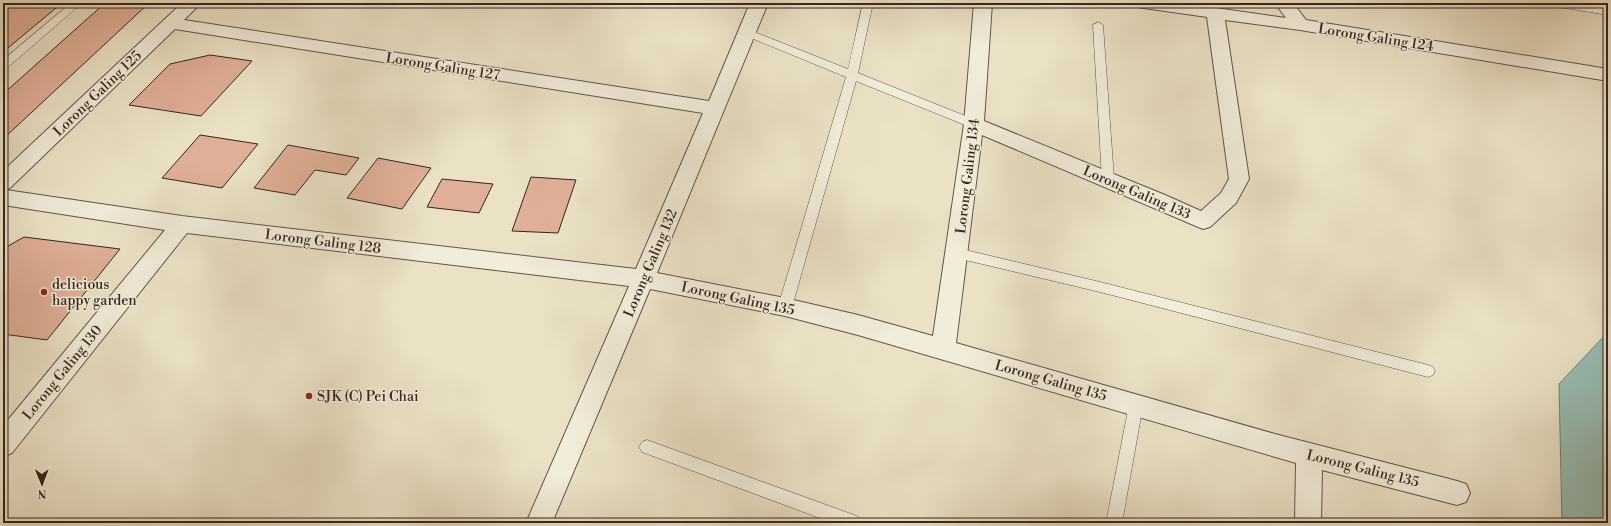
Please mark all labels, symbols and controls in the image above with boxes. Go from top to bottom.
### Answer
street label: Lorong Galing 124 [1317,20,1435,56]
street label: Lorong Galing 125 [50,47,146,140]
street label: Lorong Galing 127 [384,49,501,85]
street label: Lorong Galing 134 [952,117,984,235]
street label: Lorong Galing 133 [1080,162,1194,224]
street label: Lorong Galing 132 [620,207,682,320]
street label: Lorong Galing 128 [264,226,382,258]
place label: delicious happy garden [52,276,137,310]
street label: Lorong Galing 135 [679,278,796,320]
marker: delicious happy garden [39,287,49,297]
street label: Lorong Galing 130 [19,321,107,424]
street label: Lorong Galing 135 [993,356,1109,406]
place label: SJK (C) Pei Chai [317,388,419,406]
marker: SJK (C) Pei Chai [304,391,314,401]
street label: Lorong Galing 135 [1305,446,1421,492]
north arrow [22,464,62,504]
text: N [37,486,47,500]

